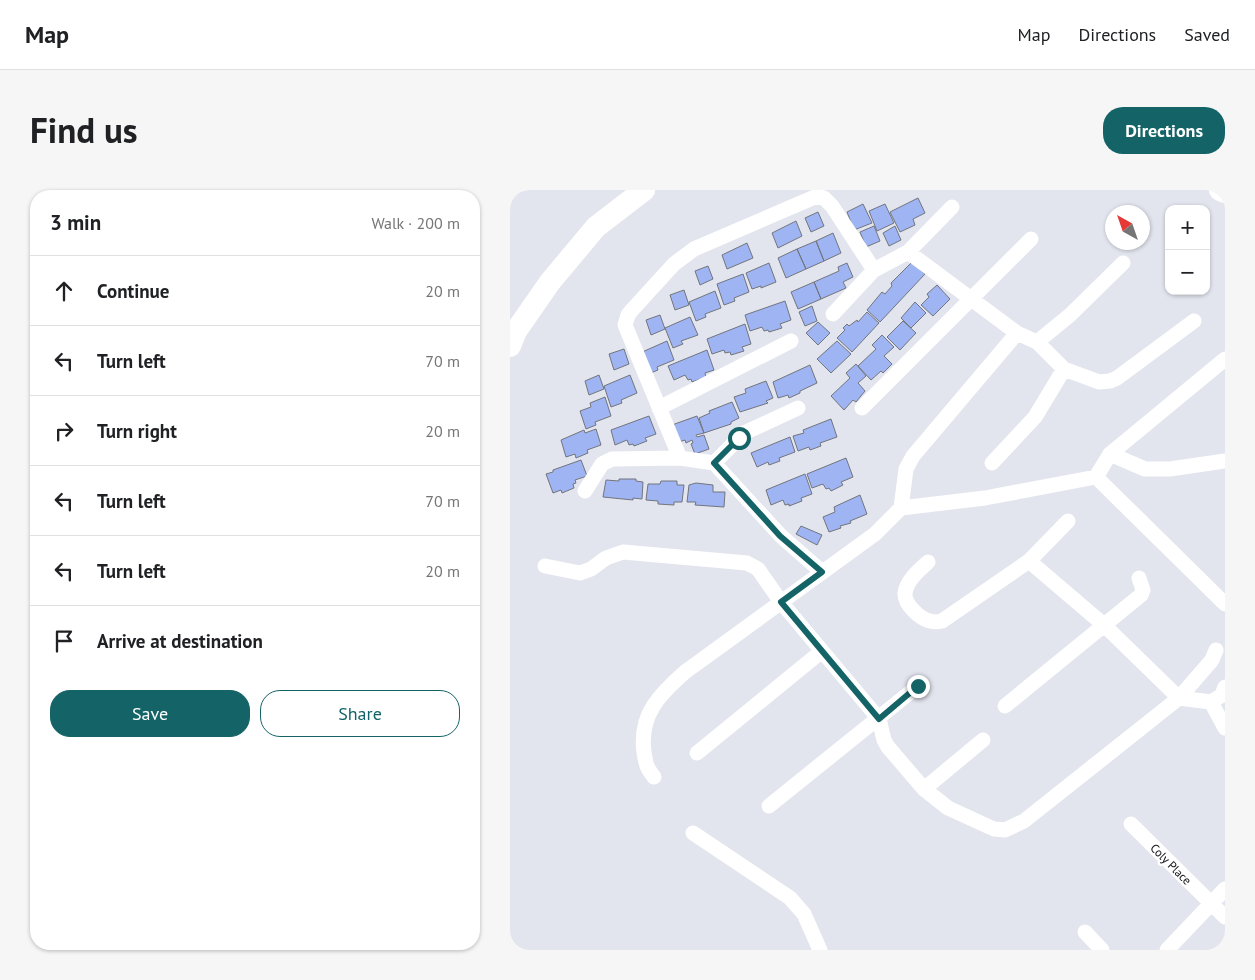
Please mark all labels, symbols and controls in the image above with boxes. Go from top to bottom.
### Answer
text: Map [25,19,69,50]
text: Map [1018,23,1050,46]
text: Directions [1078,23,1156,46]
text: Saved [1184,23,1230,46]
text: Find us [30,107,138,153]
button: Directions [1103,107,1225,154]
north arrow [1105,205,1150,250]
map controls [1165,205,1210,295]
button: + [1165,205,1210,250]
text: 3 min [50,209,101,236]
text: Walk · 200 m [371,213,460,233]
button: − [1165,250,1210,295]
icon: ahead [50,277,78,305]
text: Continue [97,279,169,303]
text: 20 m [425,281,460,301]
icon: left [50,347,78,375]
text: Turn left [97,349,166,373]
text: 70 m [425,351,460,371]
icon: right [50,417,78,445]
text: Turn right [97,419,177,443]
text: 20 m [425,421,460,441]
route start [728,427,751,450]
icon: left [50,487,78,515]
text: Turn left [97,489,166,513]
text: 70 m [425,491,460,511]
icon: left [50,557,78,585]
text: Turn left [97,559,166,583]
text: 20 m [425,561,460,581]
icon: arrive [50,627,78,655]
text: Arrive at destination [97,629,263,653]
route end [907,675,930,698]
button: Save [50,690,250,737]
button: Share [260,690,460,737]
street label: Coly Place [1147,840,1195,888]

